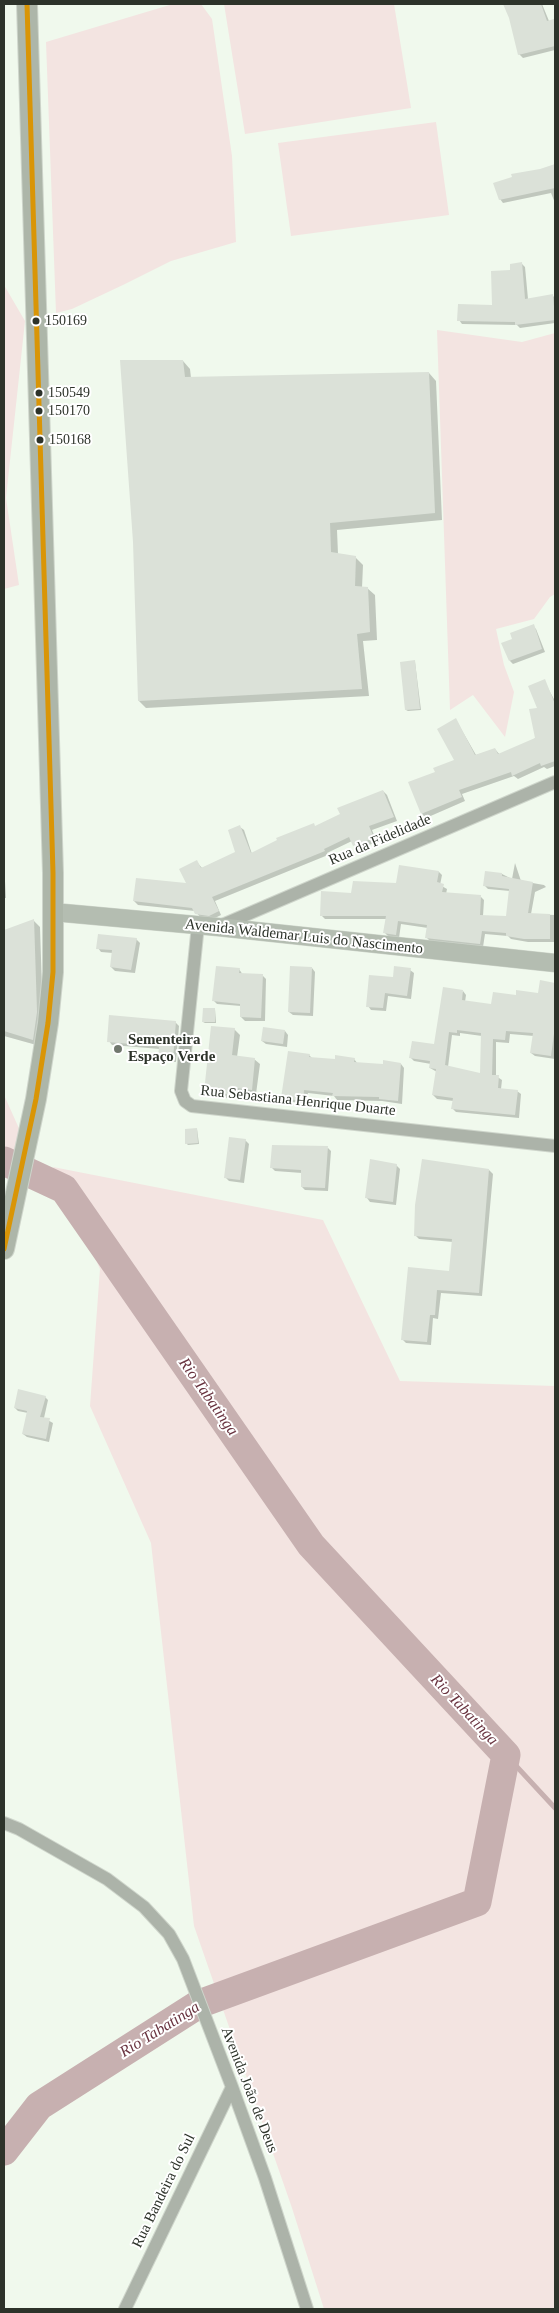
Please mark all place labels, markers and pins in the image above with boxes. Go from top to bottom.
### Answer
place label: 150169 [45,313,87,329]
marker: 150169 [31,316,41,326]
place label: 150549 [48,385,90,401]
marker: 150549 [34,388,44,398]
place label: 150170 [48,403,90,419]
marker: 150170 [34,406,44,416]
place label: 150168 [49,432,91,448]
marker: 150168 [35,435,45,445]
place label: Sementeira Espaço Verde [128,1031,215,1066]
marker: Sementeira Espaço Verde [112,1043,124,1055]

